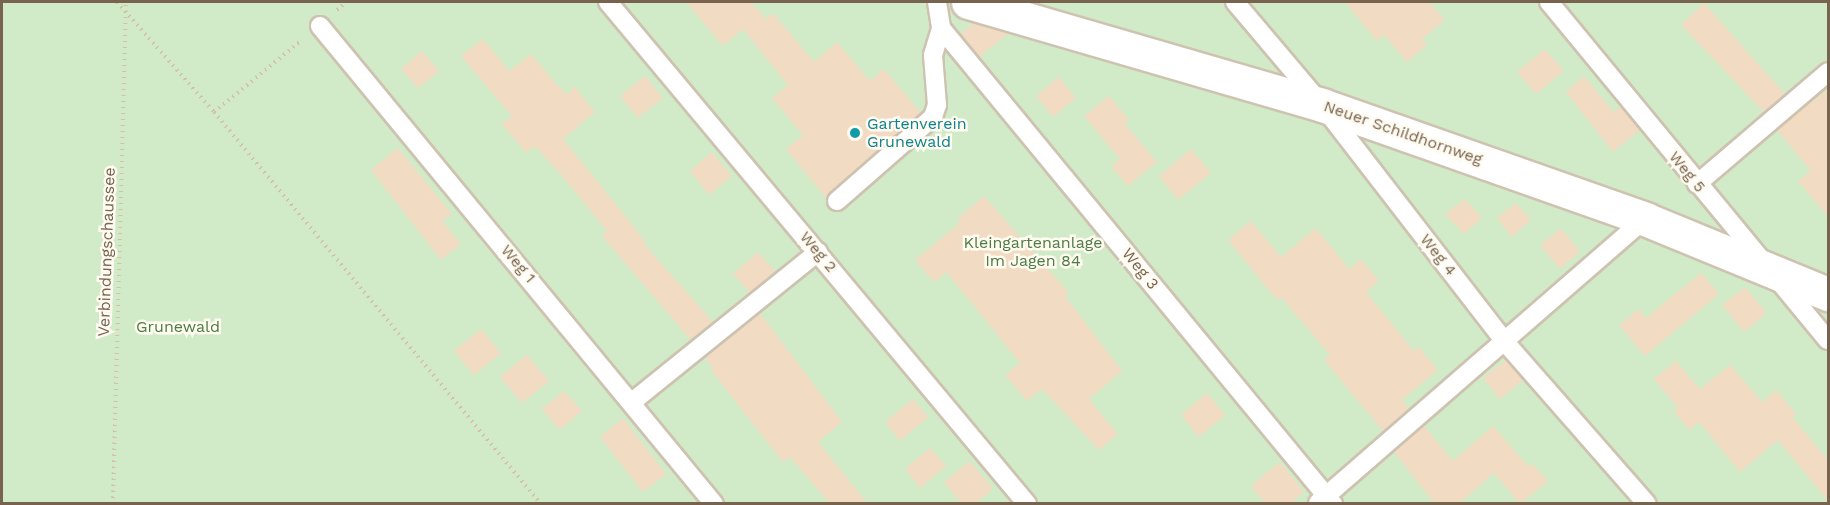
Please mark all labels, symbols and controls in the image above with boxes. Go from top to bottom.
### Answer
street label: Neuer Schildhornweg [1321,97,1485,169]
place label: Gartenverein Grunewald [867,114,967,152]
marker: Gartenverein Grunewald [848,126,862,140]
street label: Weg 5 [1665,148,1709,196]
street label: Verbindungschaussee [94,167,120,337]
street label: Weg 2 [795,228,841,276]
street label: Weg 4 [1416,230,1460,280]
park label: Kleingartenanlage Im Jagen 84 [964,233,1102,271]
street label: Weg 1 [496,241,540,287]
street label: Weg 3 [1118,245,1162,293]
park label: Grunewald [136,317,220,337]

